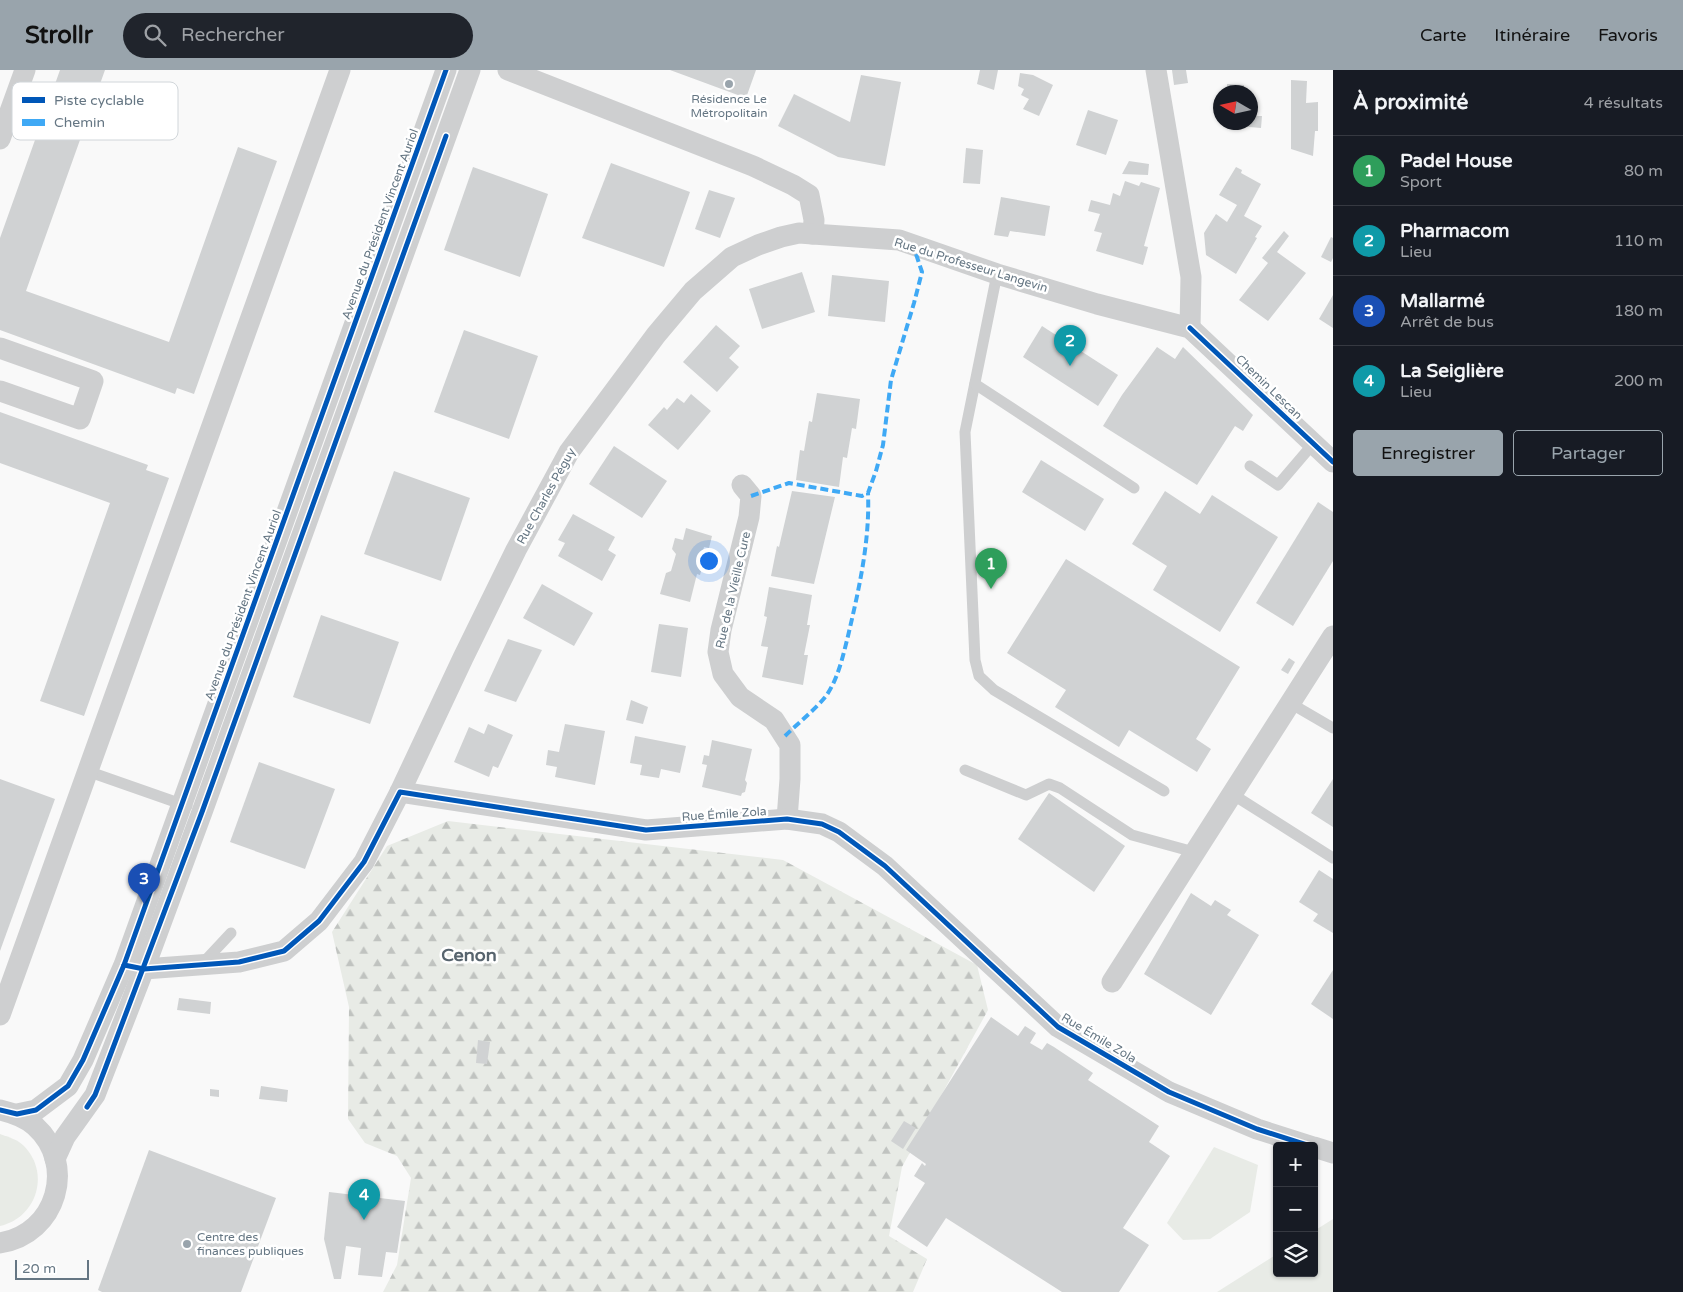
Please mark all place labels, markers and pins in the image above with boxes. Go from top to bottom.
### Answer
marker: Résidence Le Métropolitain [723,78,735,90]
place label: Résidence Le Métropolitain [691,92,767,120]
pin: 2 [1054,325,1086,366]
pin: 1 [975,548,1007,589]
pin: 3 [128,863,160,904]
pin: 4 [348,1179,380,1220]
place label: Centre des finances publiques [197,1230,304,1258]
marker: Centre des finances publiques [181,1238,193,1250]

